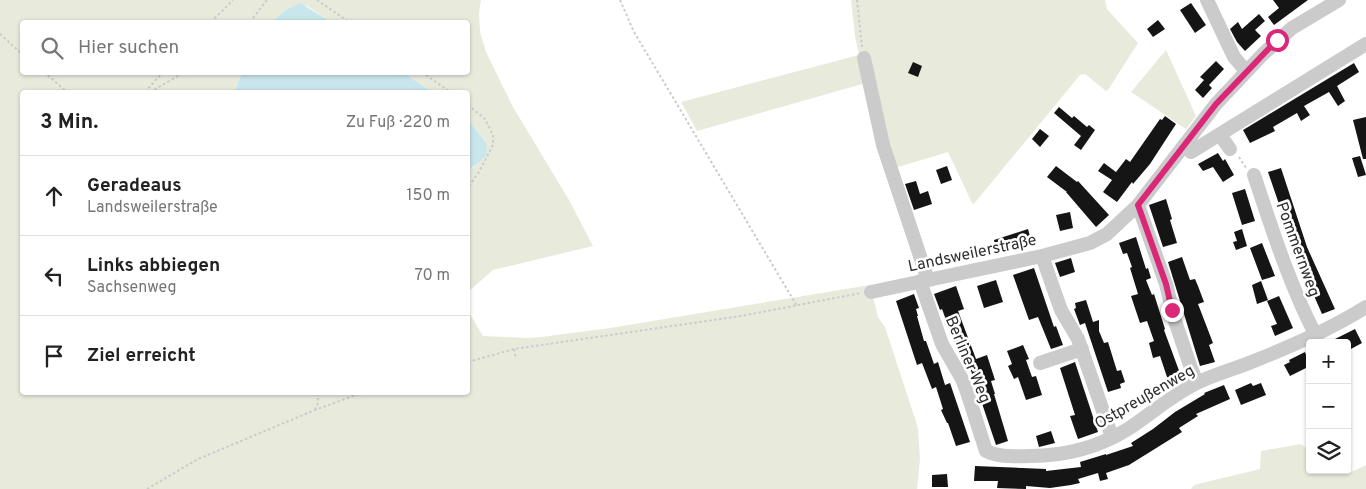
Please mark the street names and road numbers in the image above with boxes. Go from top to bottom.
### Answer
street label: Pommernweg [1271,200,1324,300]
street label: Landsweilerstraße [906,231,1038,277]
street label: Berliner Weg [940,313,994,406]
street label: Ostpreußenweg [1091,361,1199,434]

